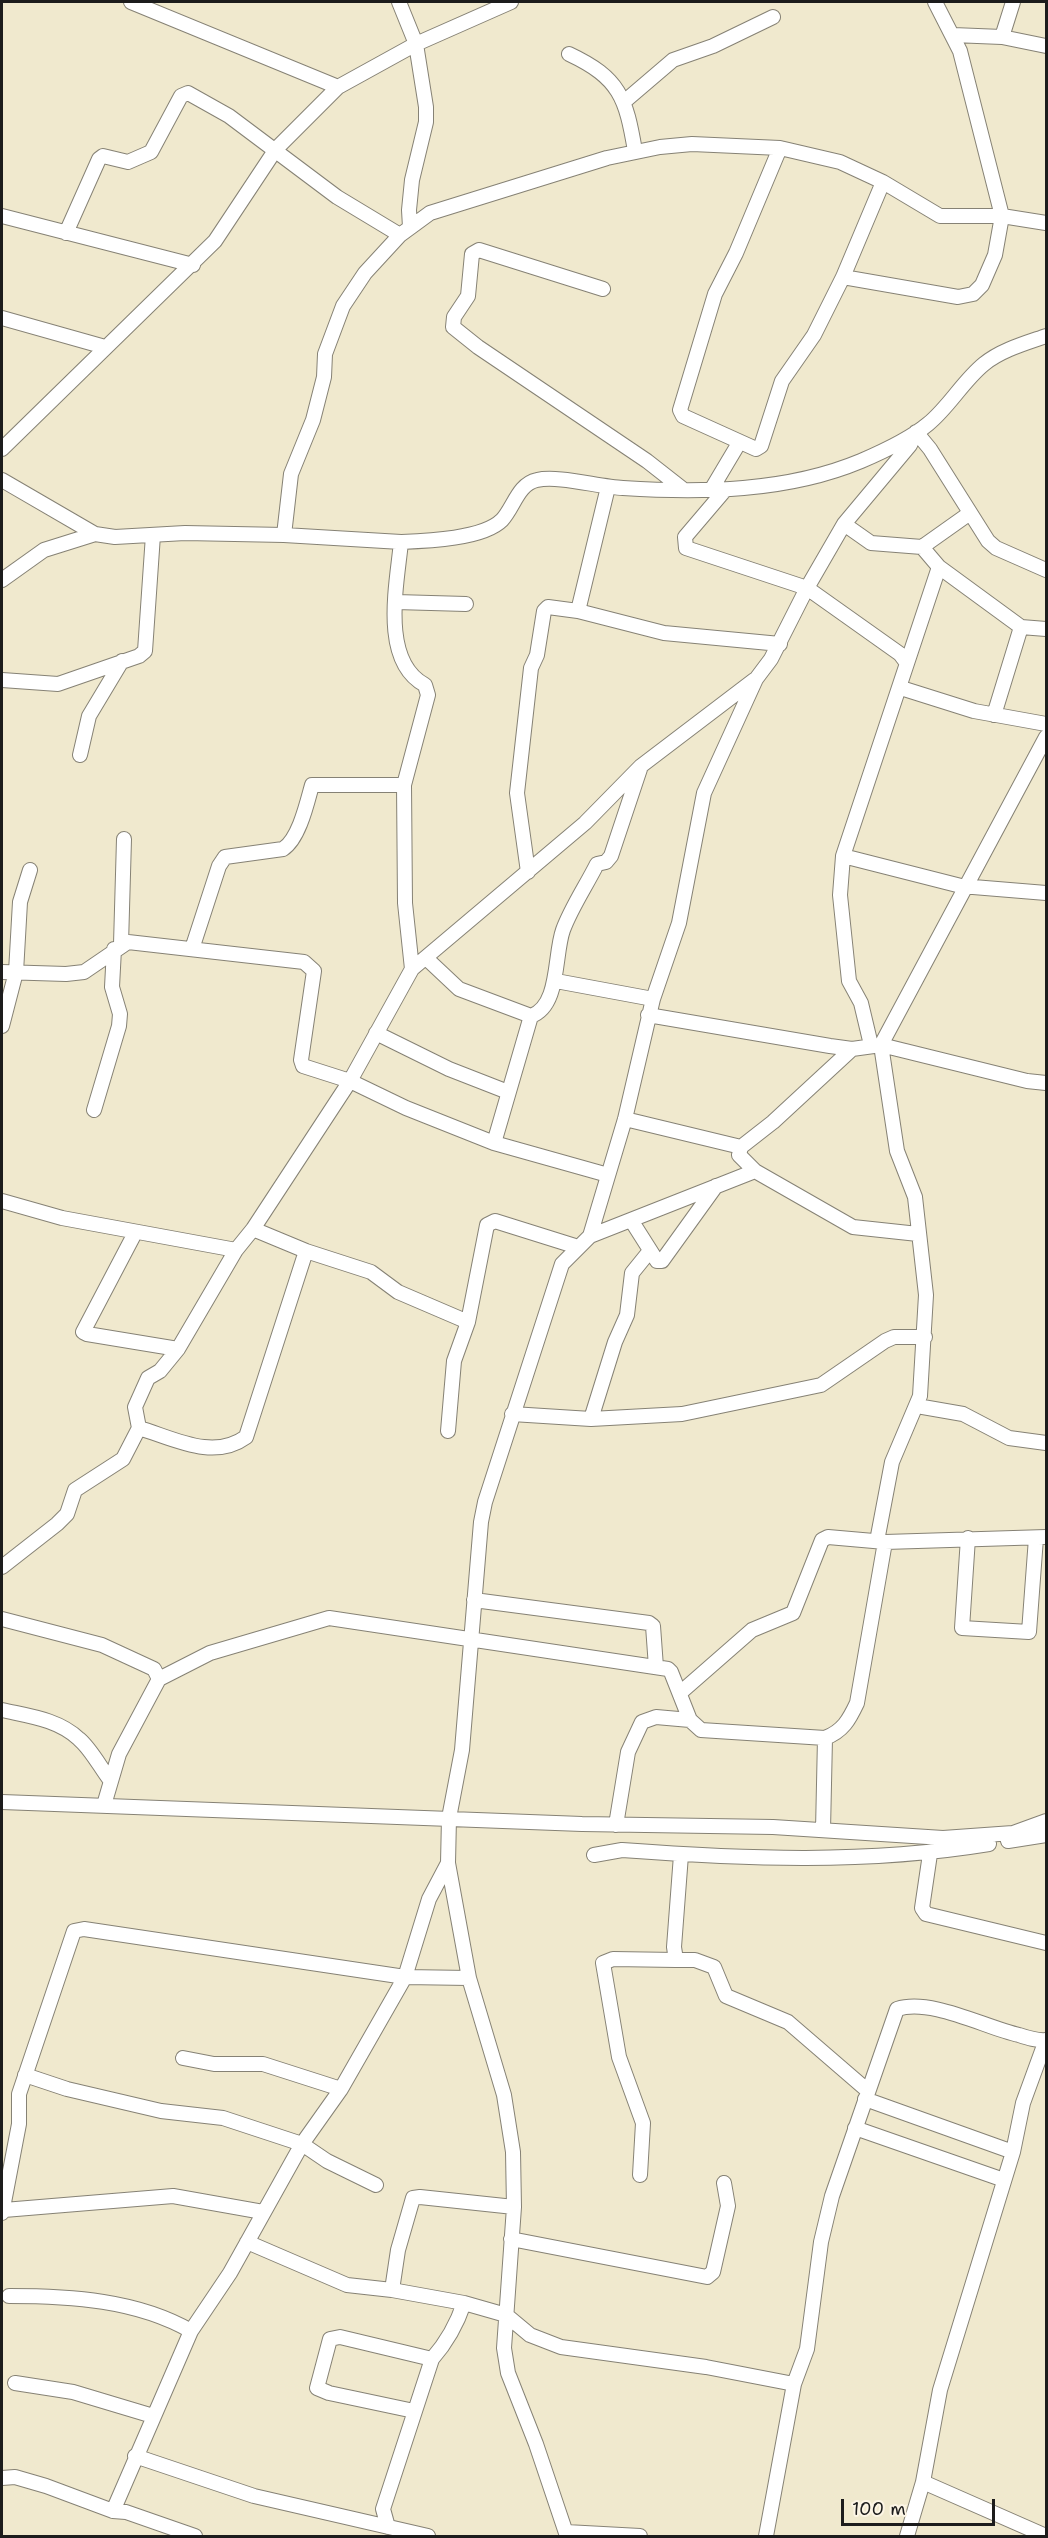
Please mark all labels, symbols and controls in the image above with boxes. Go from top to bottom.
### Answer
scale bar [844,2487,998,2525]
text: 100 m [852,2497,906,2521]

